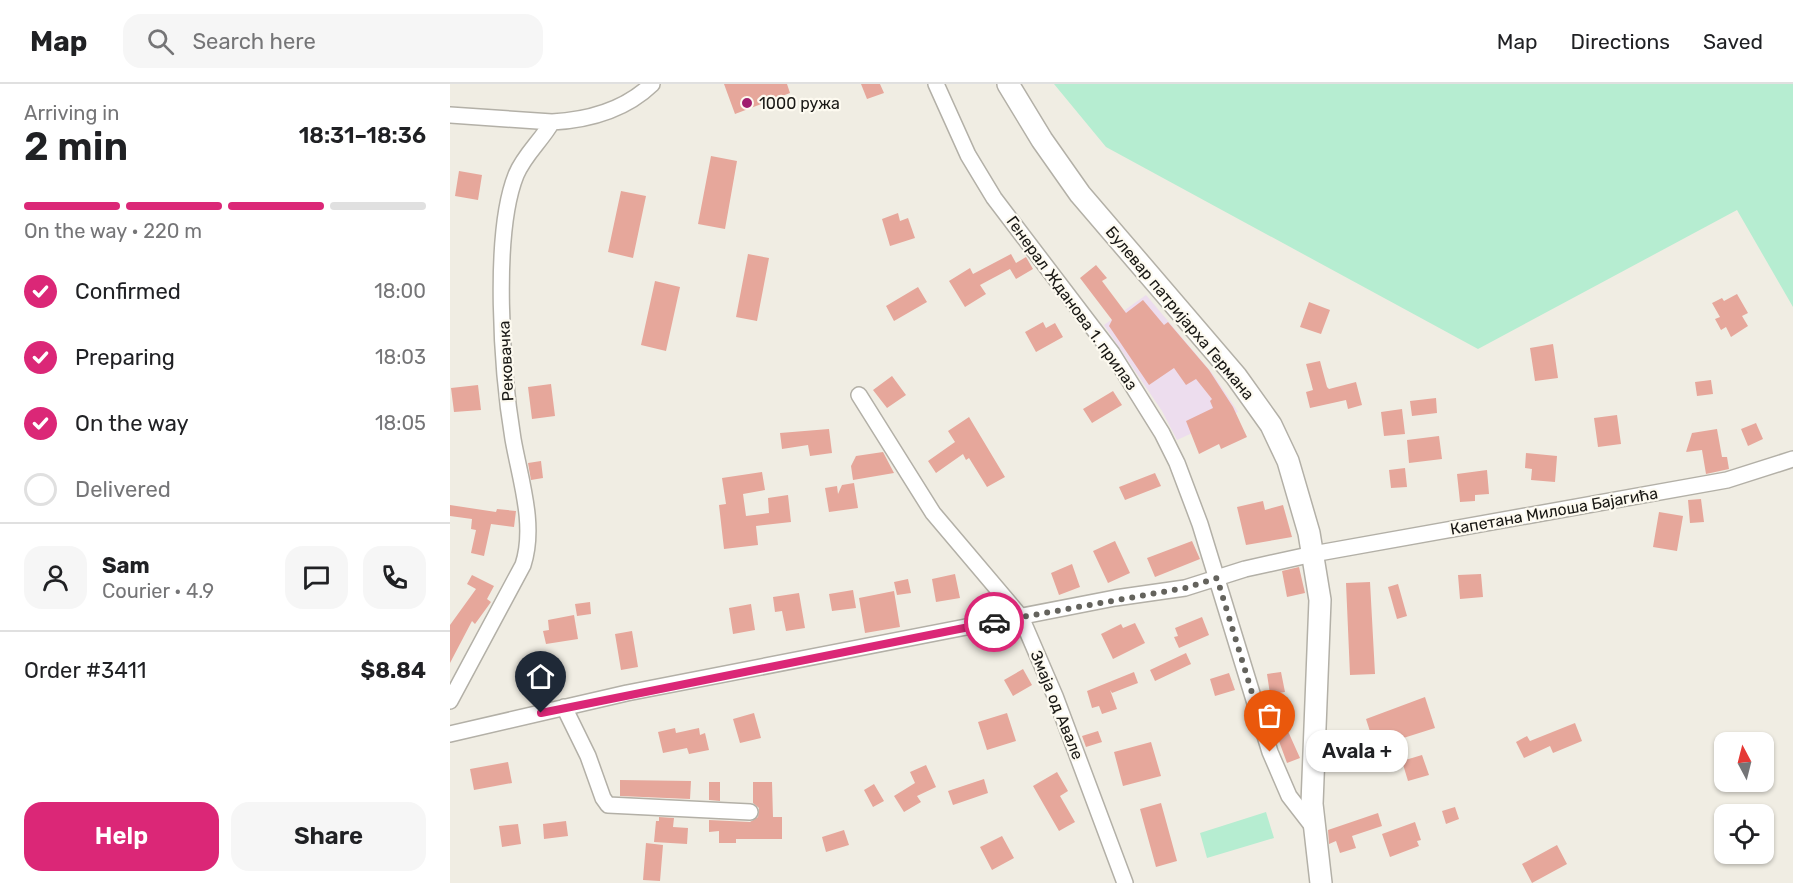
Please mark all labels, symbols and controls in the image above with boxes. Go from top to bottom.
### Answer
search box [123,14,543,68]
text: Map [30,25,87,58]
icon: search [144,25,177,58]
text: Search here [192,28,316,55]
text: Map [1497,29,1538,54]
text: Directions [1571,29,1670,54]
text: Saved [1703,29,1763,54]
place label: 1000 ружа [759,94,840,113]
marker: 1000 ружа [740,96,754,110]
text: Arriving in [24,101,119,125]
text: 18:31–18:36 [299,122,426,149]
text: 2 min [24,124,128,170]
street label: Генерал Жданова 1. прилаз [1002,212,1142,394]
text: On the way · 220 m [24,219,202,243]
street label: Булевар патријарха Германа [1102,222,1258,404]
icon: check [24,275,57,308]
text: Confirmed [75,278,181,305]
text: 18:00 [374,279,426,303]
street label: Рековачка [494,320,518,402]
icon: check [24,341,57,374]
text: Preparing [75,344,175,371]
text: 18:03 [375,345,426,369]
icon: check [24,407,57,440]
text: On the way [75,410,189,437]
text: 18:05 [375,411,426,435]
text: Delivered [75,476,171,503]
street label: Капетана Милоша Бајагића [1449,483,1659,539]
button: person [24,546,87,609]
button: chat [285,546,348,609]
button: phone [363,546,426,609]
text: Sam [102,552,150,579]
text: Courier · 4.9 [102,579,214,603]
courier [964,592,1024,652]
icon: car [978,606,1011,639]
street label: Змаја од Авале [1026,648,1088,762]
pin [515,651,566,713]
text: Order #3411 [24,657,146,684]
text: $8.84 [360,657,426,684]
icon: home [524,660,557,693]
pin [1244,690,1295,752]
icon: bag [1253,699,1286,732]
callout: Avala + [1306,731,1408,773]
north arrow [1714,732,1774,792]
map controls [1714,732,1774,864]
text: Avala + [1322,739,1392,763]
button: Help [24,802,219,871]
button: Share [231,802,426,871]
button: locate [1714,804,1774,864]

